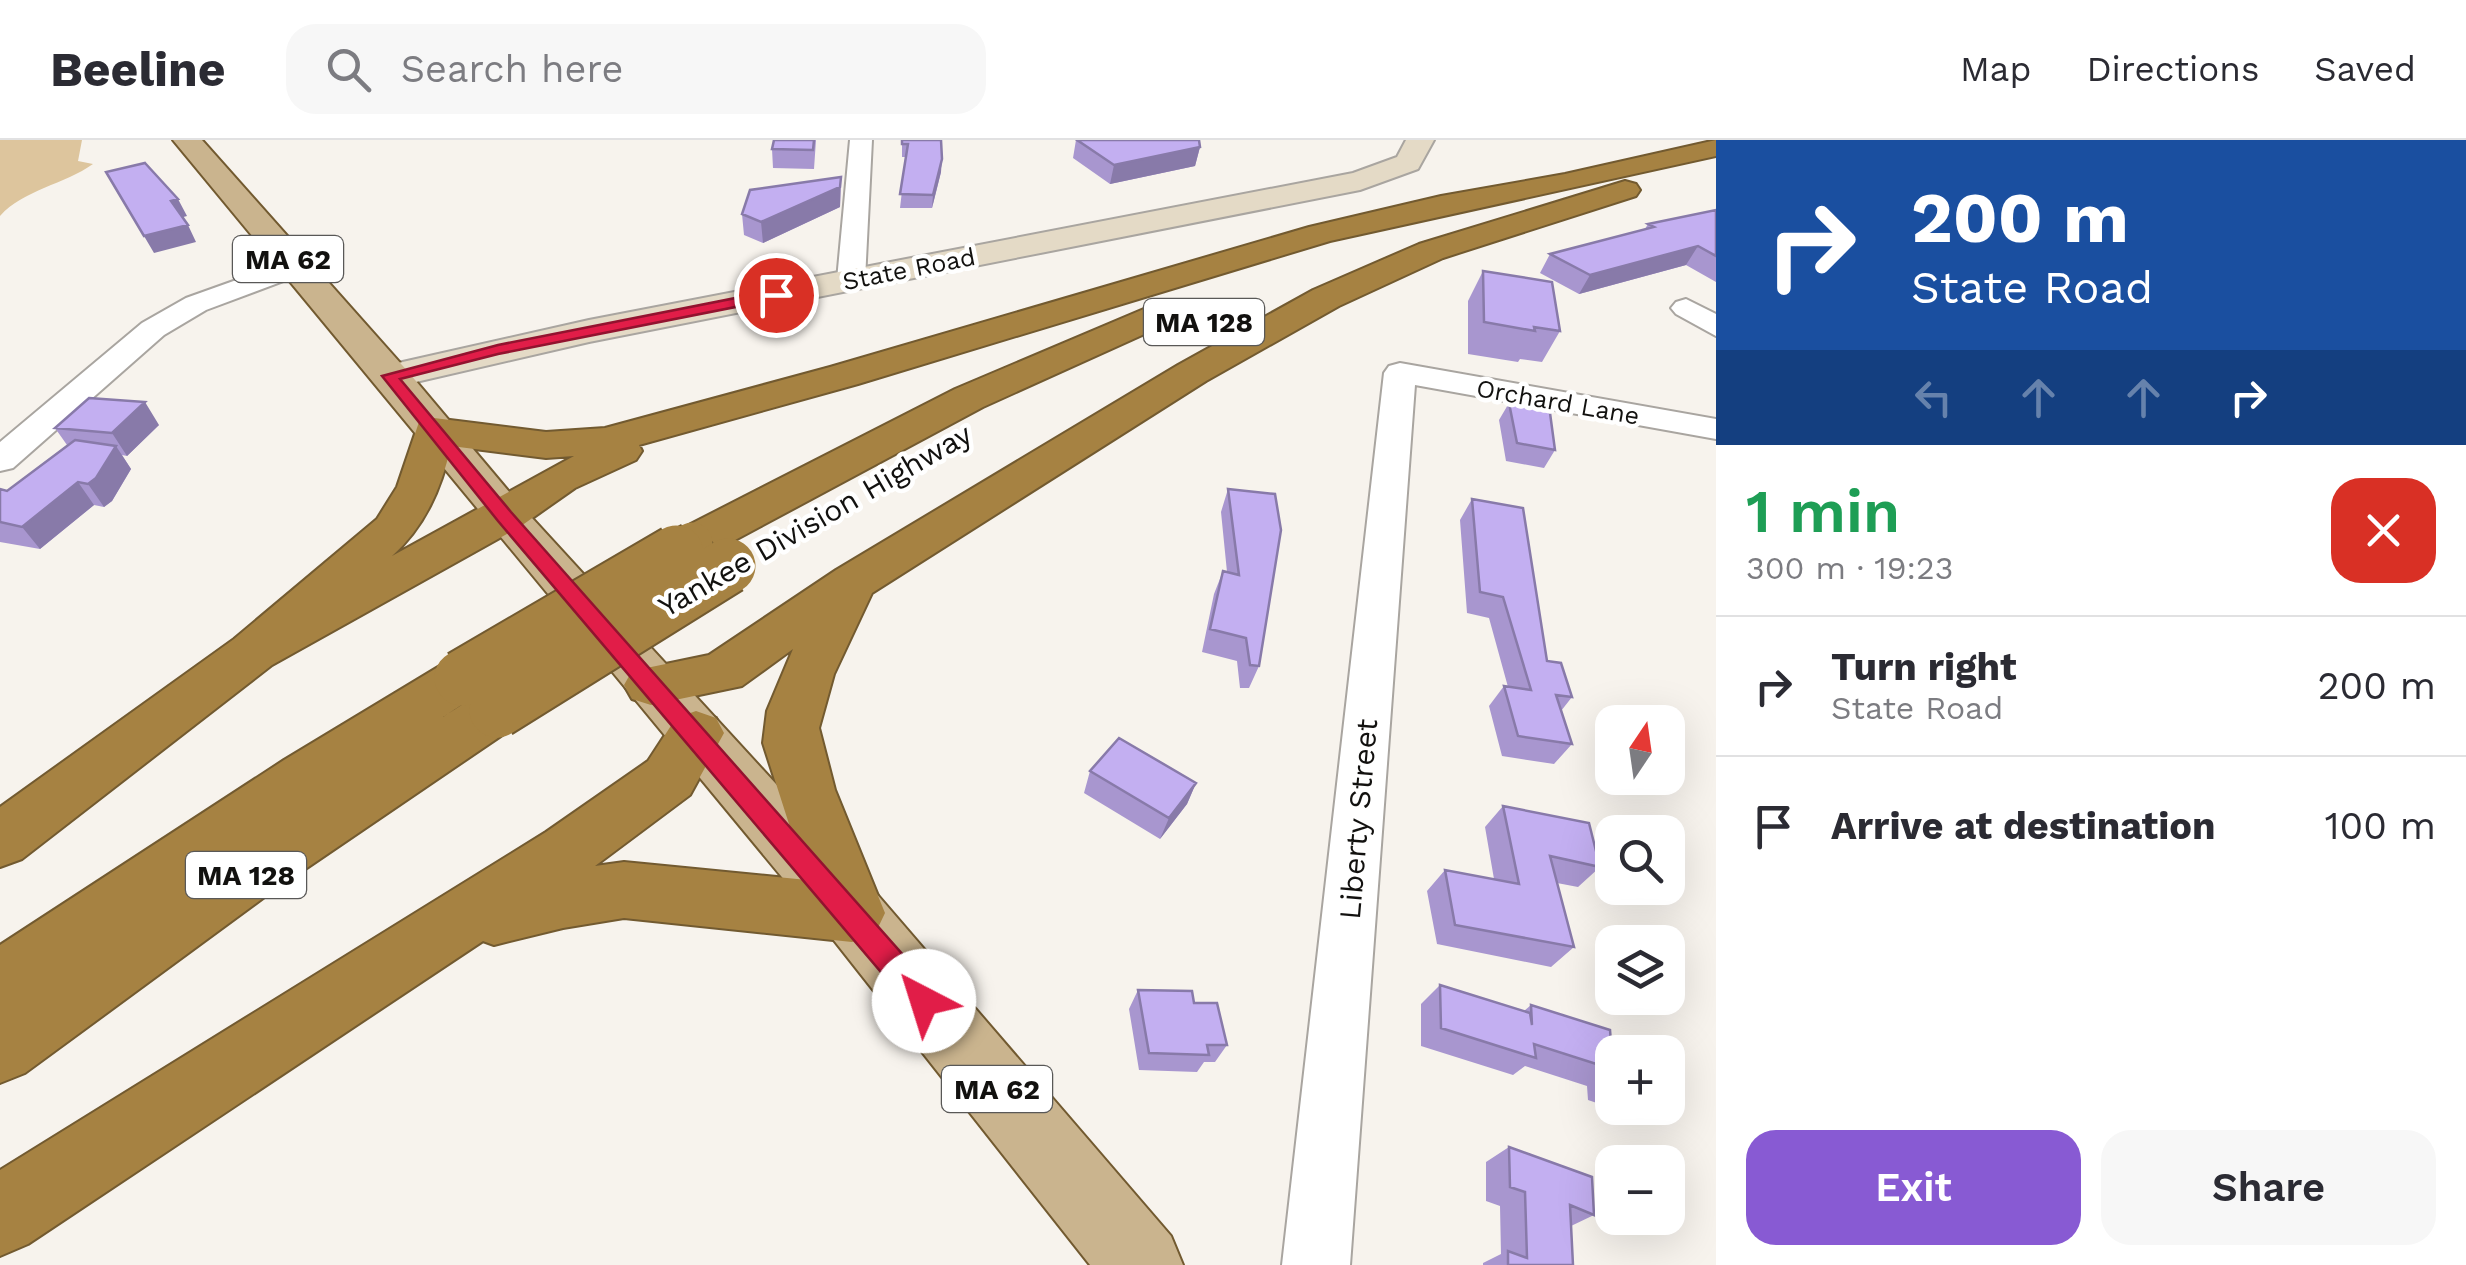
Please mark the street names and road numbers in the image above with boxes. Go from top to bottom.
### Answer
road number: MA 62 [233,236,343,282]
street label: State Road [840,242,978,296]
road number: MA 128 [1144,299,1264,345]
street label: Orchard Lane [1474,373,1642,431]
street label: Yankee Division Highway [652,416,978,624]
street label: Liberty Street [1332,717,1384,921]
road number: MA 128 [186,852,306,898]
road number: MA 62 [942,1066,1052,1112]

